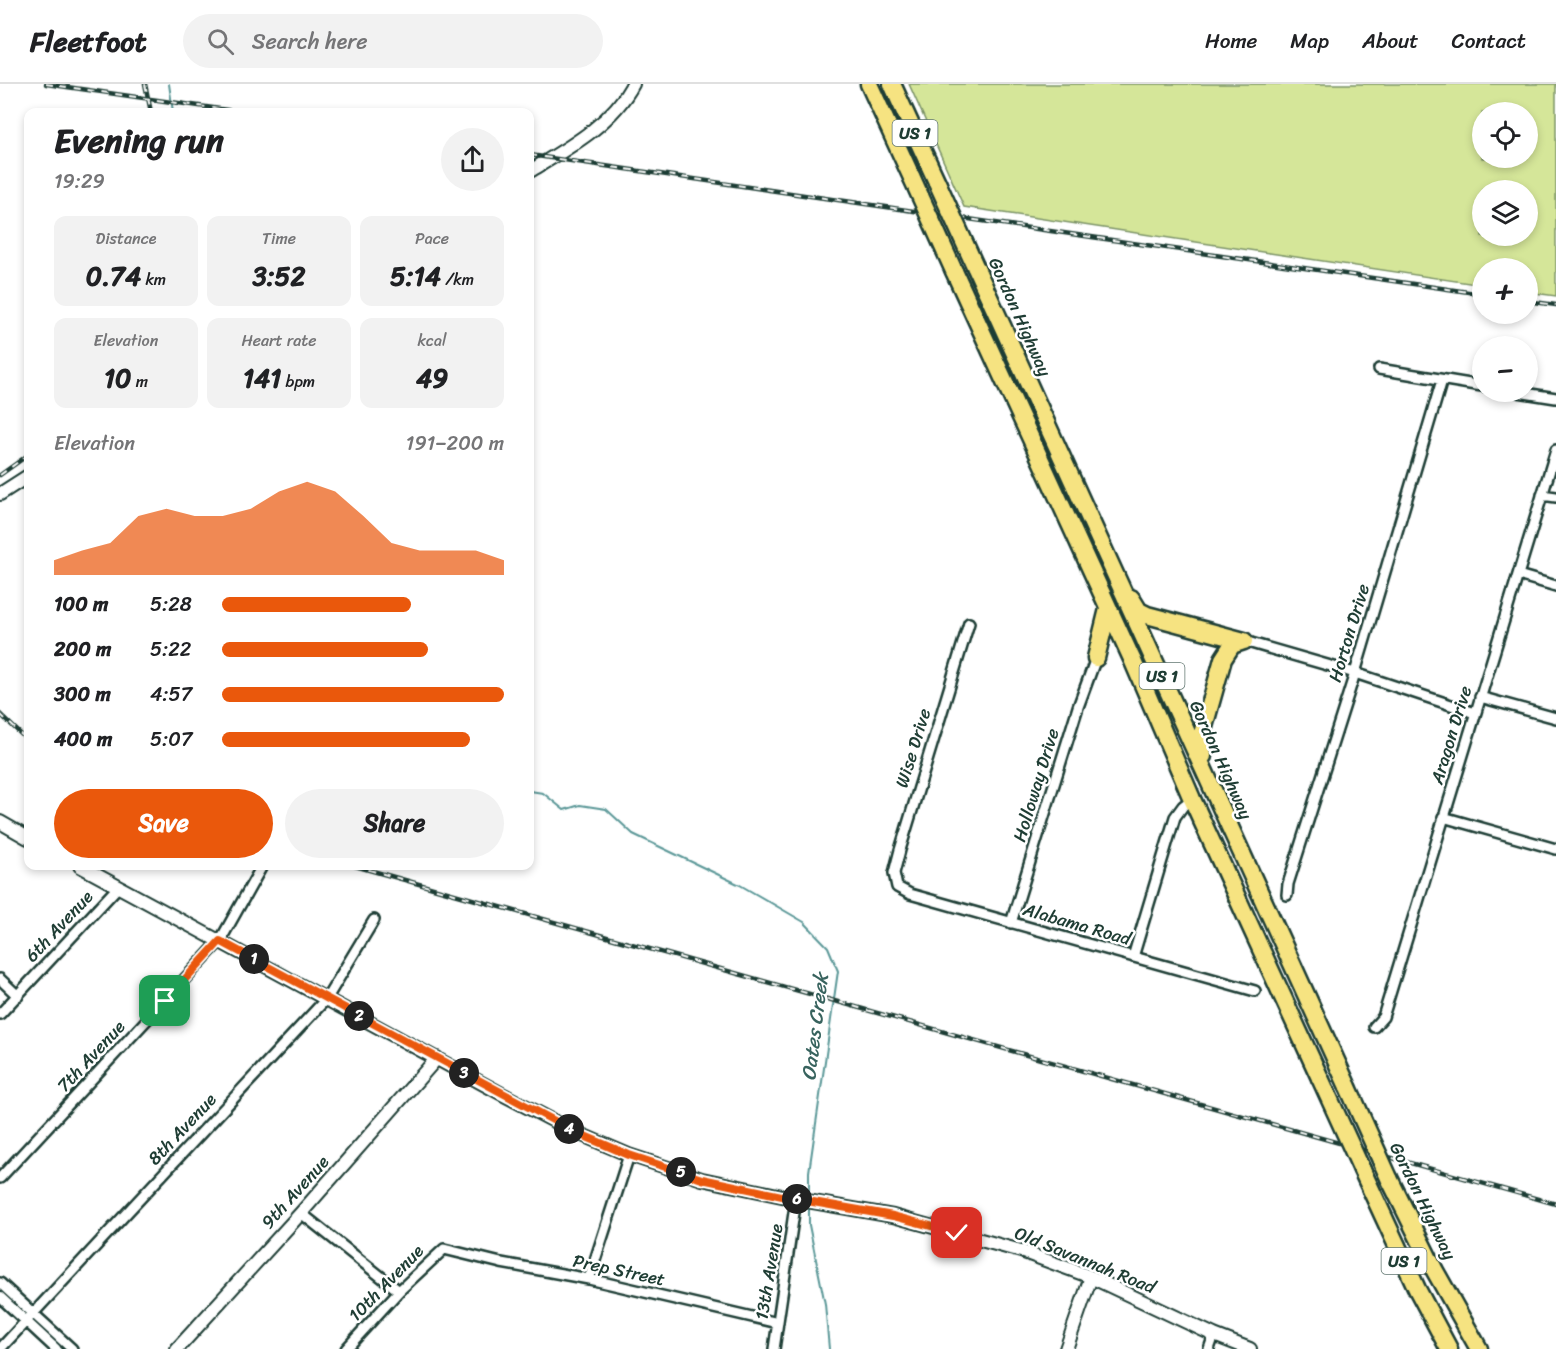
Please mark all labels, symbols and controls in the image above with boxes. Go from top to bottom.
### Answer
search box [183,14,603,68]
text: Fleetfoot [30,17,147,66]
text: Search here [252,22,368,61]
text: Home [1205,22,1257,60]
text: Map [1290,22,1329,60]
text: About [1362,22,1419,60]
text: Contact [1452,22,1526,60]
icon: search [204,25,237,58]
map controls [1472,102,1538,402]
button: locate [1472,102,1538,168]
text: Evening run [54,112,224,170]
road number: US 1 [892,120,938,146]
button: share [441,128,504,191]
text: 19:29 [54,164,105,199]
button: layers [1472,180,1538,246]
text: Distance [96,224,156,253]
text: Time [262,224,296,253]
text: Pace [415,224,449,253]
street label: Gordon Highway [979,252,1061,383]
text: 0.74 [86,253,141,299]
text: 3:52 [252,253,306,299]
text: 5:14 [390,253,441,299]
button: + [1472,258,1538,324]
text: km [141,265,166,294]
text: /km [441,265,474,294]
text: Elevation [94,326,158,355]
text: Heart rate [241,326,317,355]
text: kcal [417,326,447,355]
button: − [1472,336,1538,402]
text: 10 [104,355,132,401]
text: 141 [243,355,281,401]
text: 49 [416,355,448,401]
text: m [132,367,148,396]
text: bpm [281,367,315,396]
text: Elevation [54,426,135,461]
text: 191–200 m [406,426,504,461]
street label: Horton Drive [1319,580,1379,686]
text: 100 m [54,587,108,622]
text: 5:28 [150,587,192,622]
text: 200 m [54,632,111,667]
text: 5:22 [150,632,191,667]
road number: US 1 [1140,663,1184,689]
text: 300 m [54,677,111,712]
text: 4:57 [150,677,192,712]
street label: Aragon Drive [1421,682,1481,789]
street label: Gordon Highway [1180,695,1262,826]
street label: Wise Drive [886,704,940,792]
text: 400 m [54,722,112,757]
text: 5:07 [150,722,192,757]
street label: Holloway Drive [1004,724,1068,846]
button: Save [54,789,273,858]
button: Share [285,789,504,858]
street label: 6th Avenue [17,882,101,970]
street label: Alabama Road [1018,893,1136,955]
pin: 1 [239,944,269,974]
text: 1 [251,944,257,973]
water label: Oates Creek [791,969,839,1083]
pin [139,975,190,1026]
icon: arrive [148,984,181,1017]
pin: 2 [344,1001,374,1031]
text: 2 [354,1001,364,1030]
street label: 7th Avenue [49,1012,134,1100]
pin: 3 [449,1058,479,1088]
text: 3 [460,1058,468,1087]
street label: 8th Avenue [140,1085,225,1173]
pin: 4 [554,1114,584,1144]
text: 4 [564,1114,574,1143]
street label: Gordon Highway [1381,1137,1466,1266]
street label: 9th Avenue [253,1147,337,1236]
pin: 5 [666,1157,696,1187]
text: 5 [676,1157,686,1186]
pin: 6 [782,1184,812,1214]
text: 6 [792,1184,802,1213]
pin [931,1207,982,1258]
icon: check [940,1216,973,1249]
street label: Old Savannah Road [1010,1217,1162,1303]
street label: 13th Avenue [746,1221,792,1322]
street label: 10th Avenue [340,1236,432,1330]
street label: Prep Street [570,1245,668,1295]
road number: US 1 [1382,1248,1426,1274]

